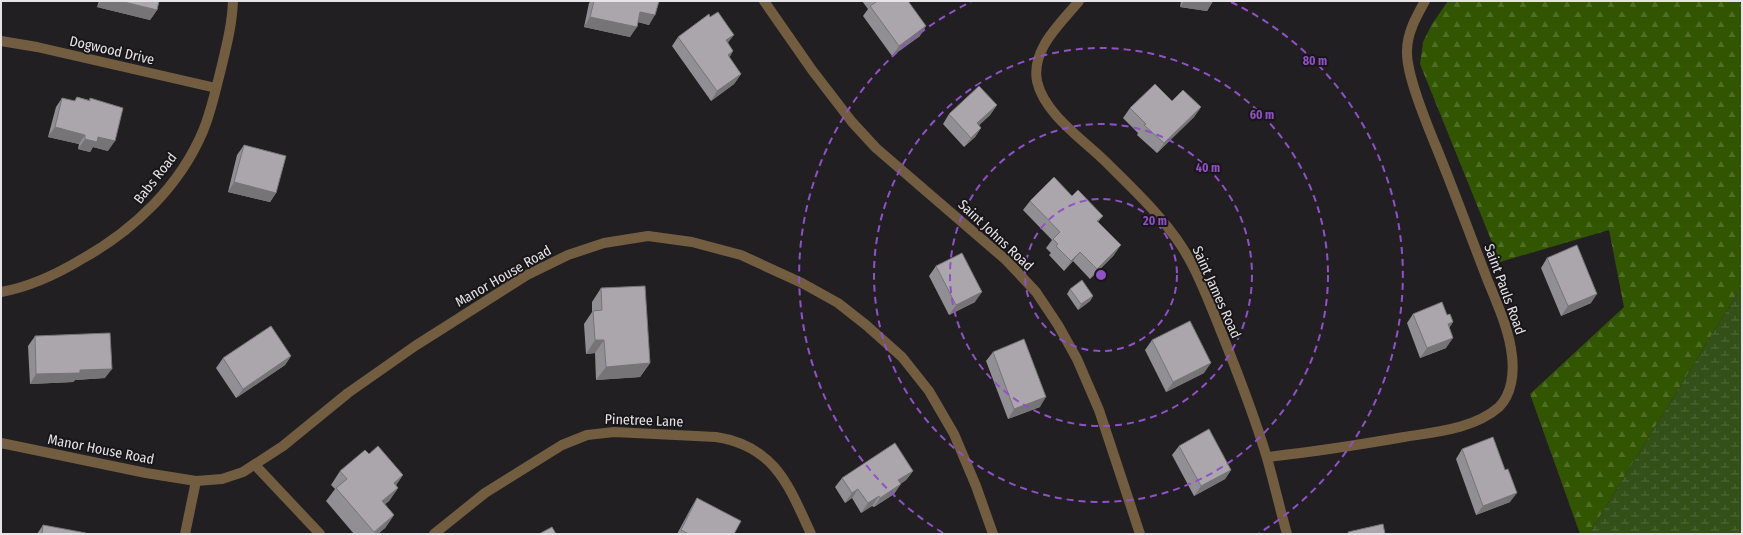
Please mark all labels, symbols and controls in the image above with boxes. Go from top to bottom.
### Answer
street label: Dogwood Drive [68,32,156,69]
text: 80 m [1303,54,1327,68]
text: 60 m [1250,108,1274,122]
street label: Babs Road [130,149,181,207]
text: 40 m [1196,161,1220,175]
street label: Saint Johns Road [954,196,1037,275]
text: 20 m [1142,214,1167,228]
street label: Saint Pauls Road [1480,241,1529,337]
street label: Manor House Road [452,242,554,311]
street label: Saint James Road [1189,243,1244,341]
centre of rings [1094,268,1108,282]
street label: Pinetree Lane [604,411,684,430]
street label: Manor House Road [46,431,156,468]

